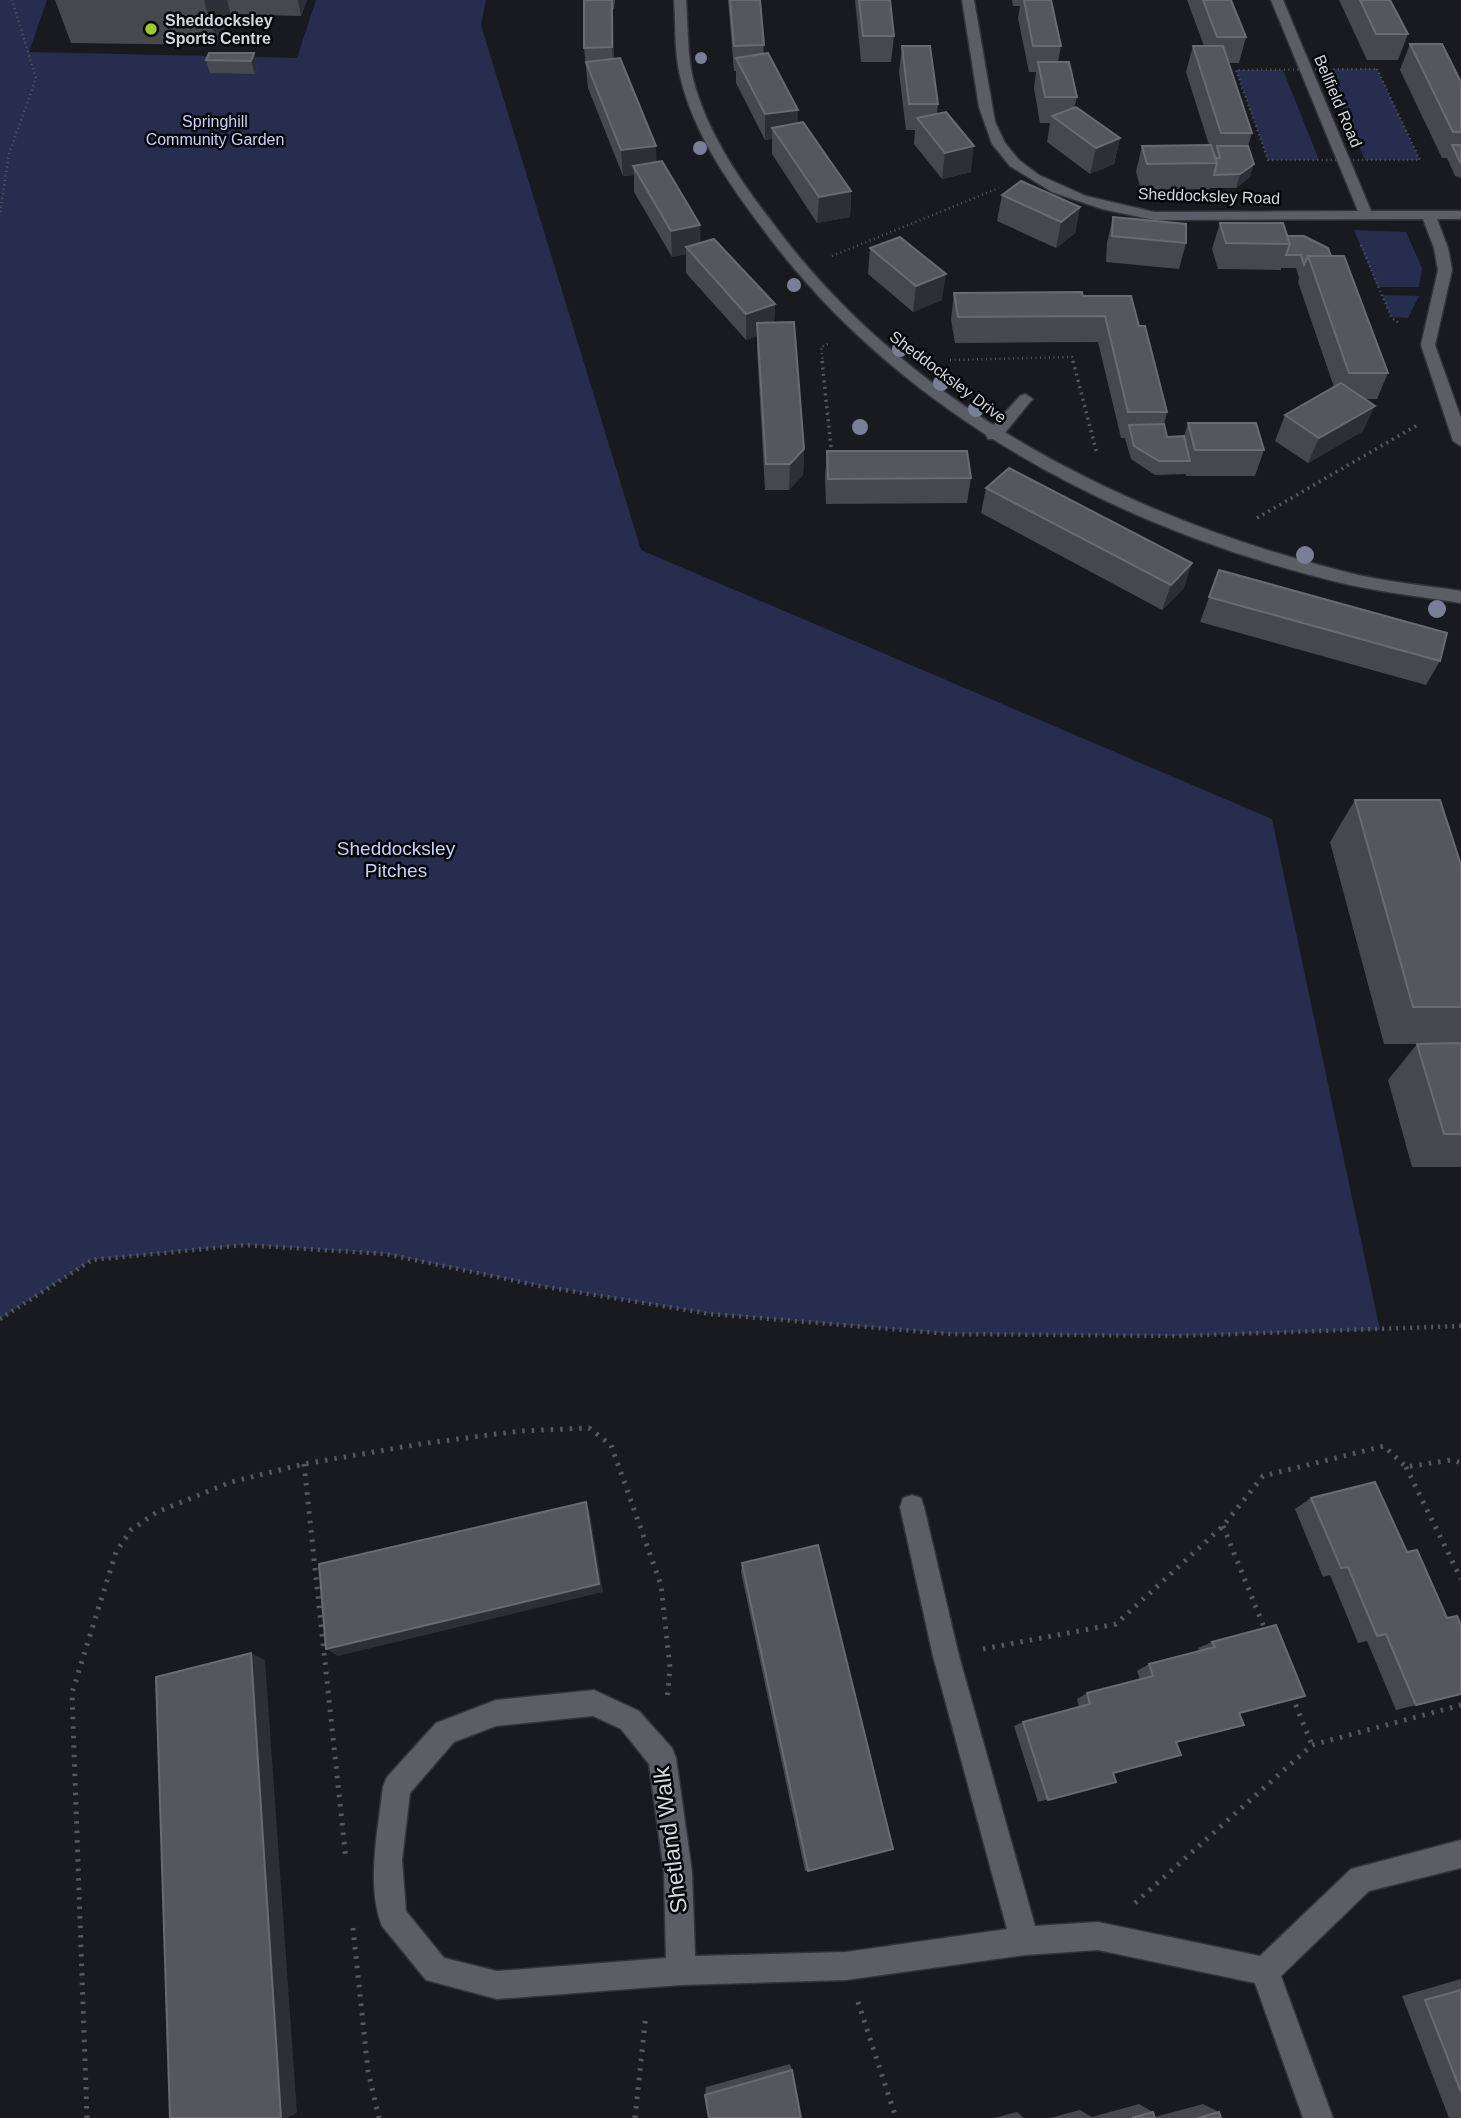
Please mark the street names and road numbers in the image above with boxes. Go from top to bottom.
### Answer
street label: Bellfield Road [1311,52,1365,150]
street label: Sheddocksley Road [1138,185,1280,207]
street label: Sheddocksley Drive [886,328,1010,426]
street label: Shetland Walk [648,1765,692,1915]

